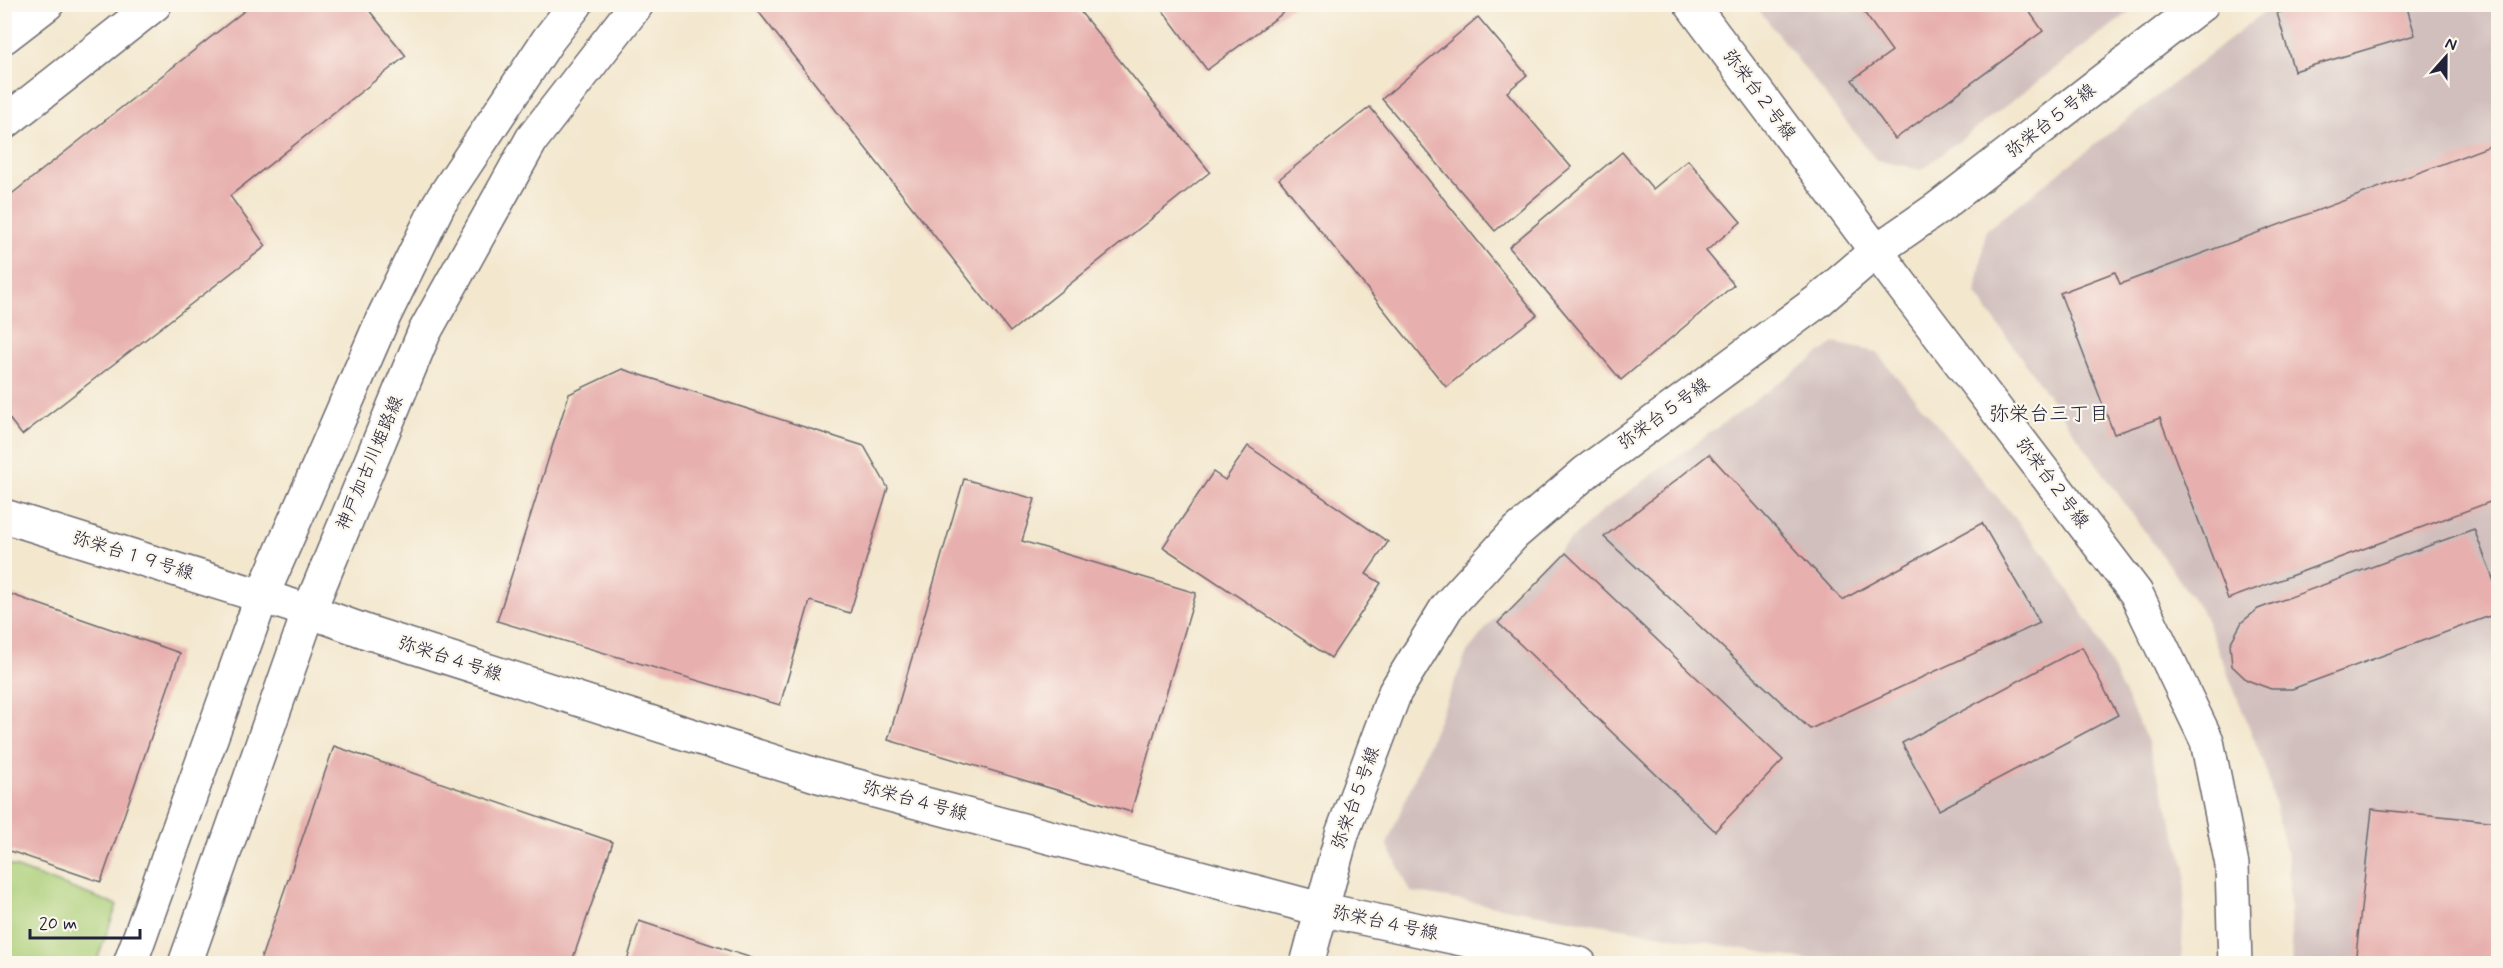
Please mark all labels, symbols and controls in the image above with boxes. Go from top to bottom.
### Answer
north arrow [2416,27,2476,87]
text: N [2442,33,2460,56]
street label: 弥栄台２号線 [1717,45,1801,145]
street label: 弥栄台５号線 [2001,78,2101,164]
street label: 弥栄台５号線 [1613,373,1715,455]
street label: 神戸加古川姫路線 [331,392,409,534]
district label: 弥栄台三丁目 [1989,401,2109,428]
street label: 弥栄台２号線 [2010,433,2094,533]
street label: 弥栄台１９号線 [69,526,197,586]
street label: 弥栄台４号線 [395,631,505,687]
street label: 弥栄台５号線 [1326,743,1386,853]
street label: 弥栄台４号線 [860,775,970,827]
street label: 弥栄台４号線 [1330,900,1440,946]
scale bar [30,902,140,940]
text: 20 m [39,912,77,936]

